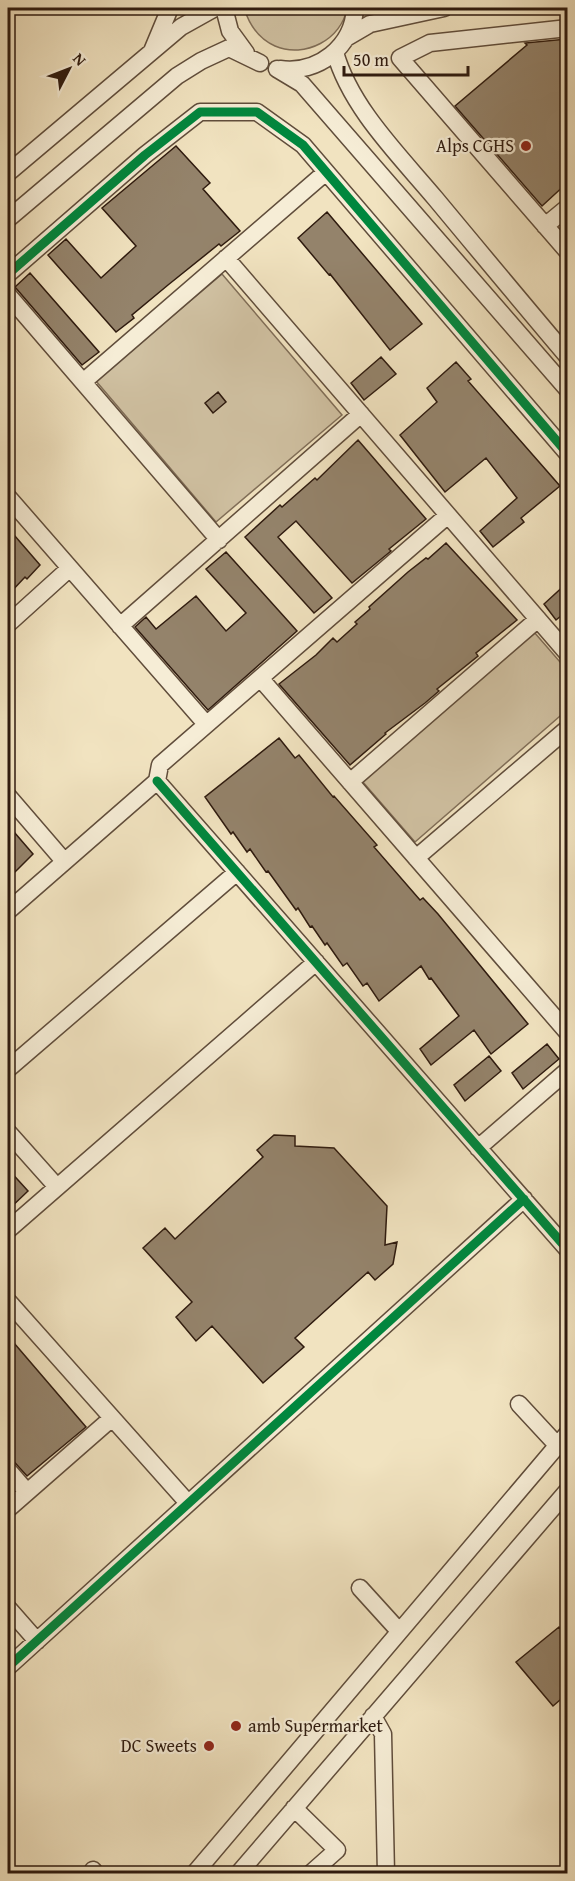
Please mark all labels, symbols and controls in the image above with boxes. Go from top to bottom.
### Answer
north arrow [39,39,99,99]
scale bar [344,39,468,77]
text: 50 m [353,46,389,73]
text: N [68,47,93,71]
place label: Alps CGHS [436,132,514,159]
marker: Alps CGHS [519,139,533,153]
place label: amb Supermarket [248,1712,383,1739]
marker: amb Supermarket [229,1719,243,1733]
place label: DC Sweets [121,1732,197,1759]
marker: DC Sweets [202,1739,216,1753]

